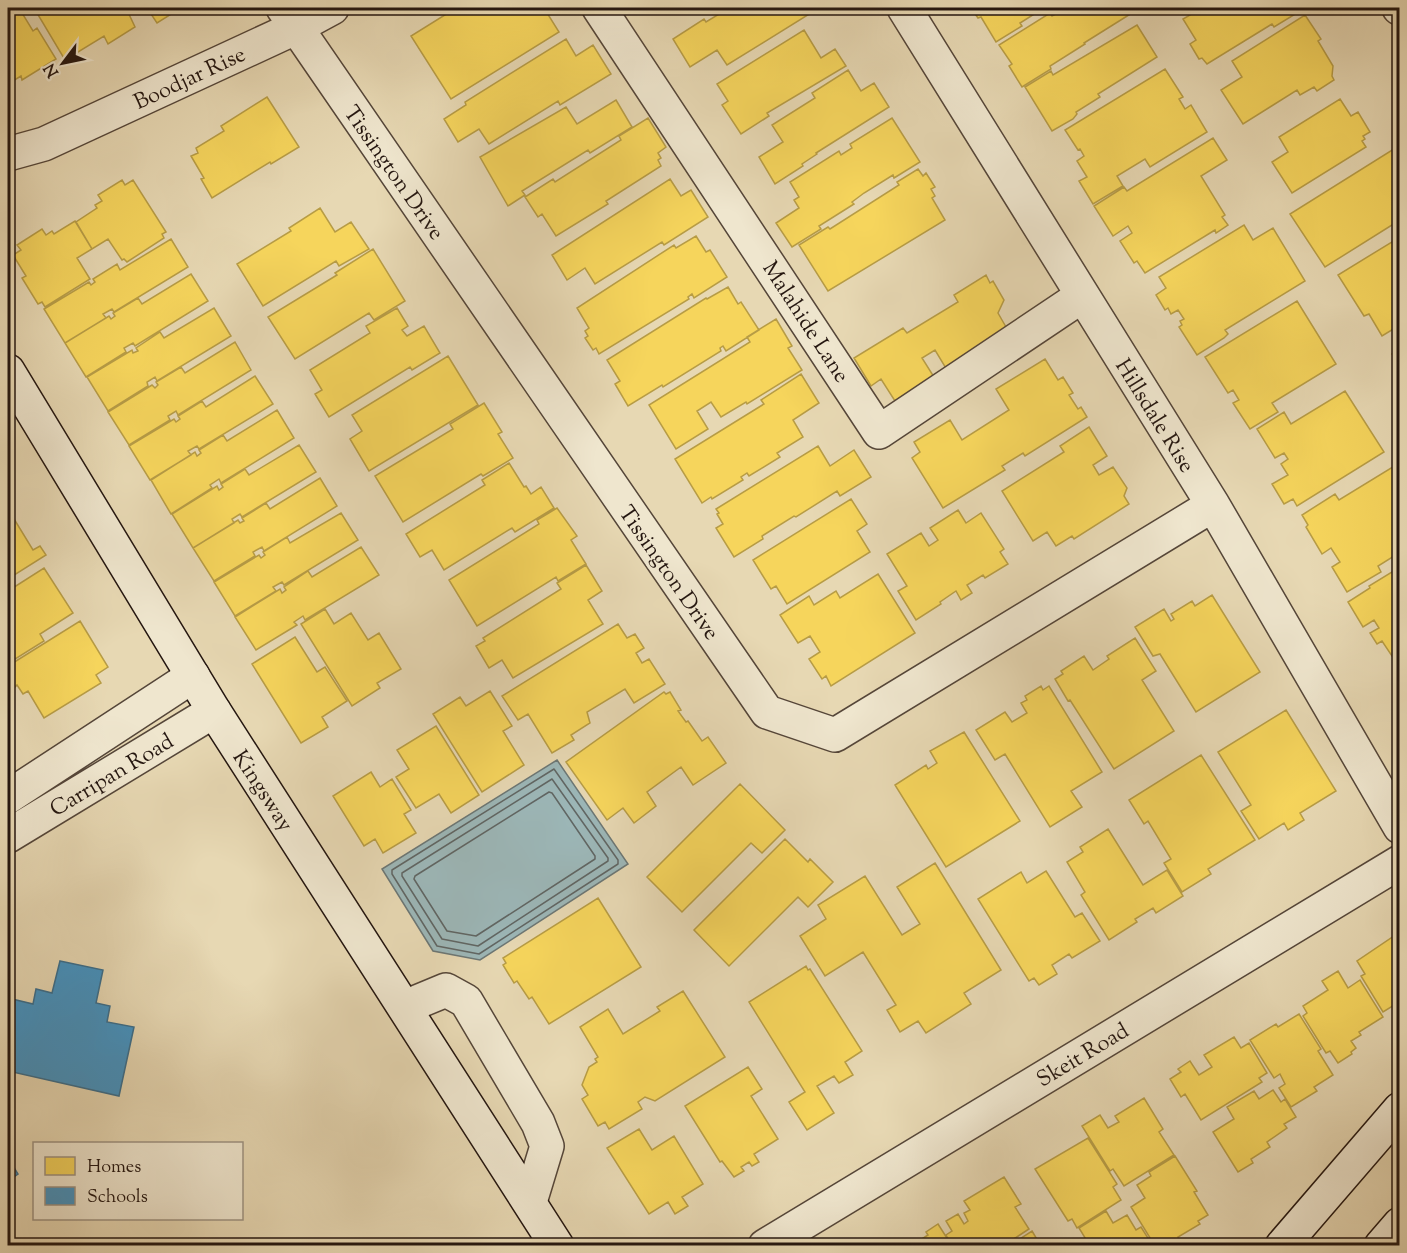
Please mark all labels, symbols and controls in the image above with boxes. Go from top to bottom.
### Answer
north arrow [33,33,93,93]
street label: Boodjar Rise [129,40,251,120]
text: N [39,58,66,81]
street label: Tissington Drive [334,100,451,248]
street label: Malahide Lane [753,256,856,390]
street label: Hillsdale Rise [1106,353,1201,480]
street label: Tissington Drive [609,500,726,648]
street label: Carripan Road [45,727,181,826]
street label: Kingsway [223,745,300,839]
street label: Skeit Road [1031,1016,1136,1097]
legend [33,1142,243,1220]
text: Homes [87,1155,141,1181]
text: Schools [87,1185,148,1211]

